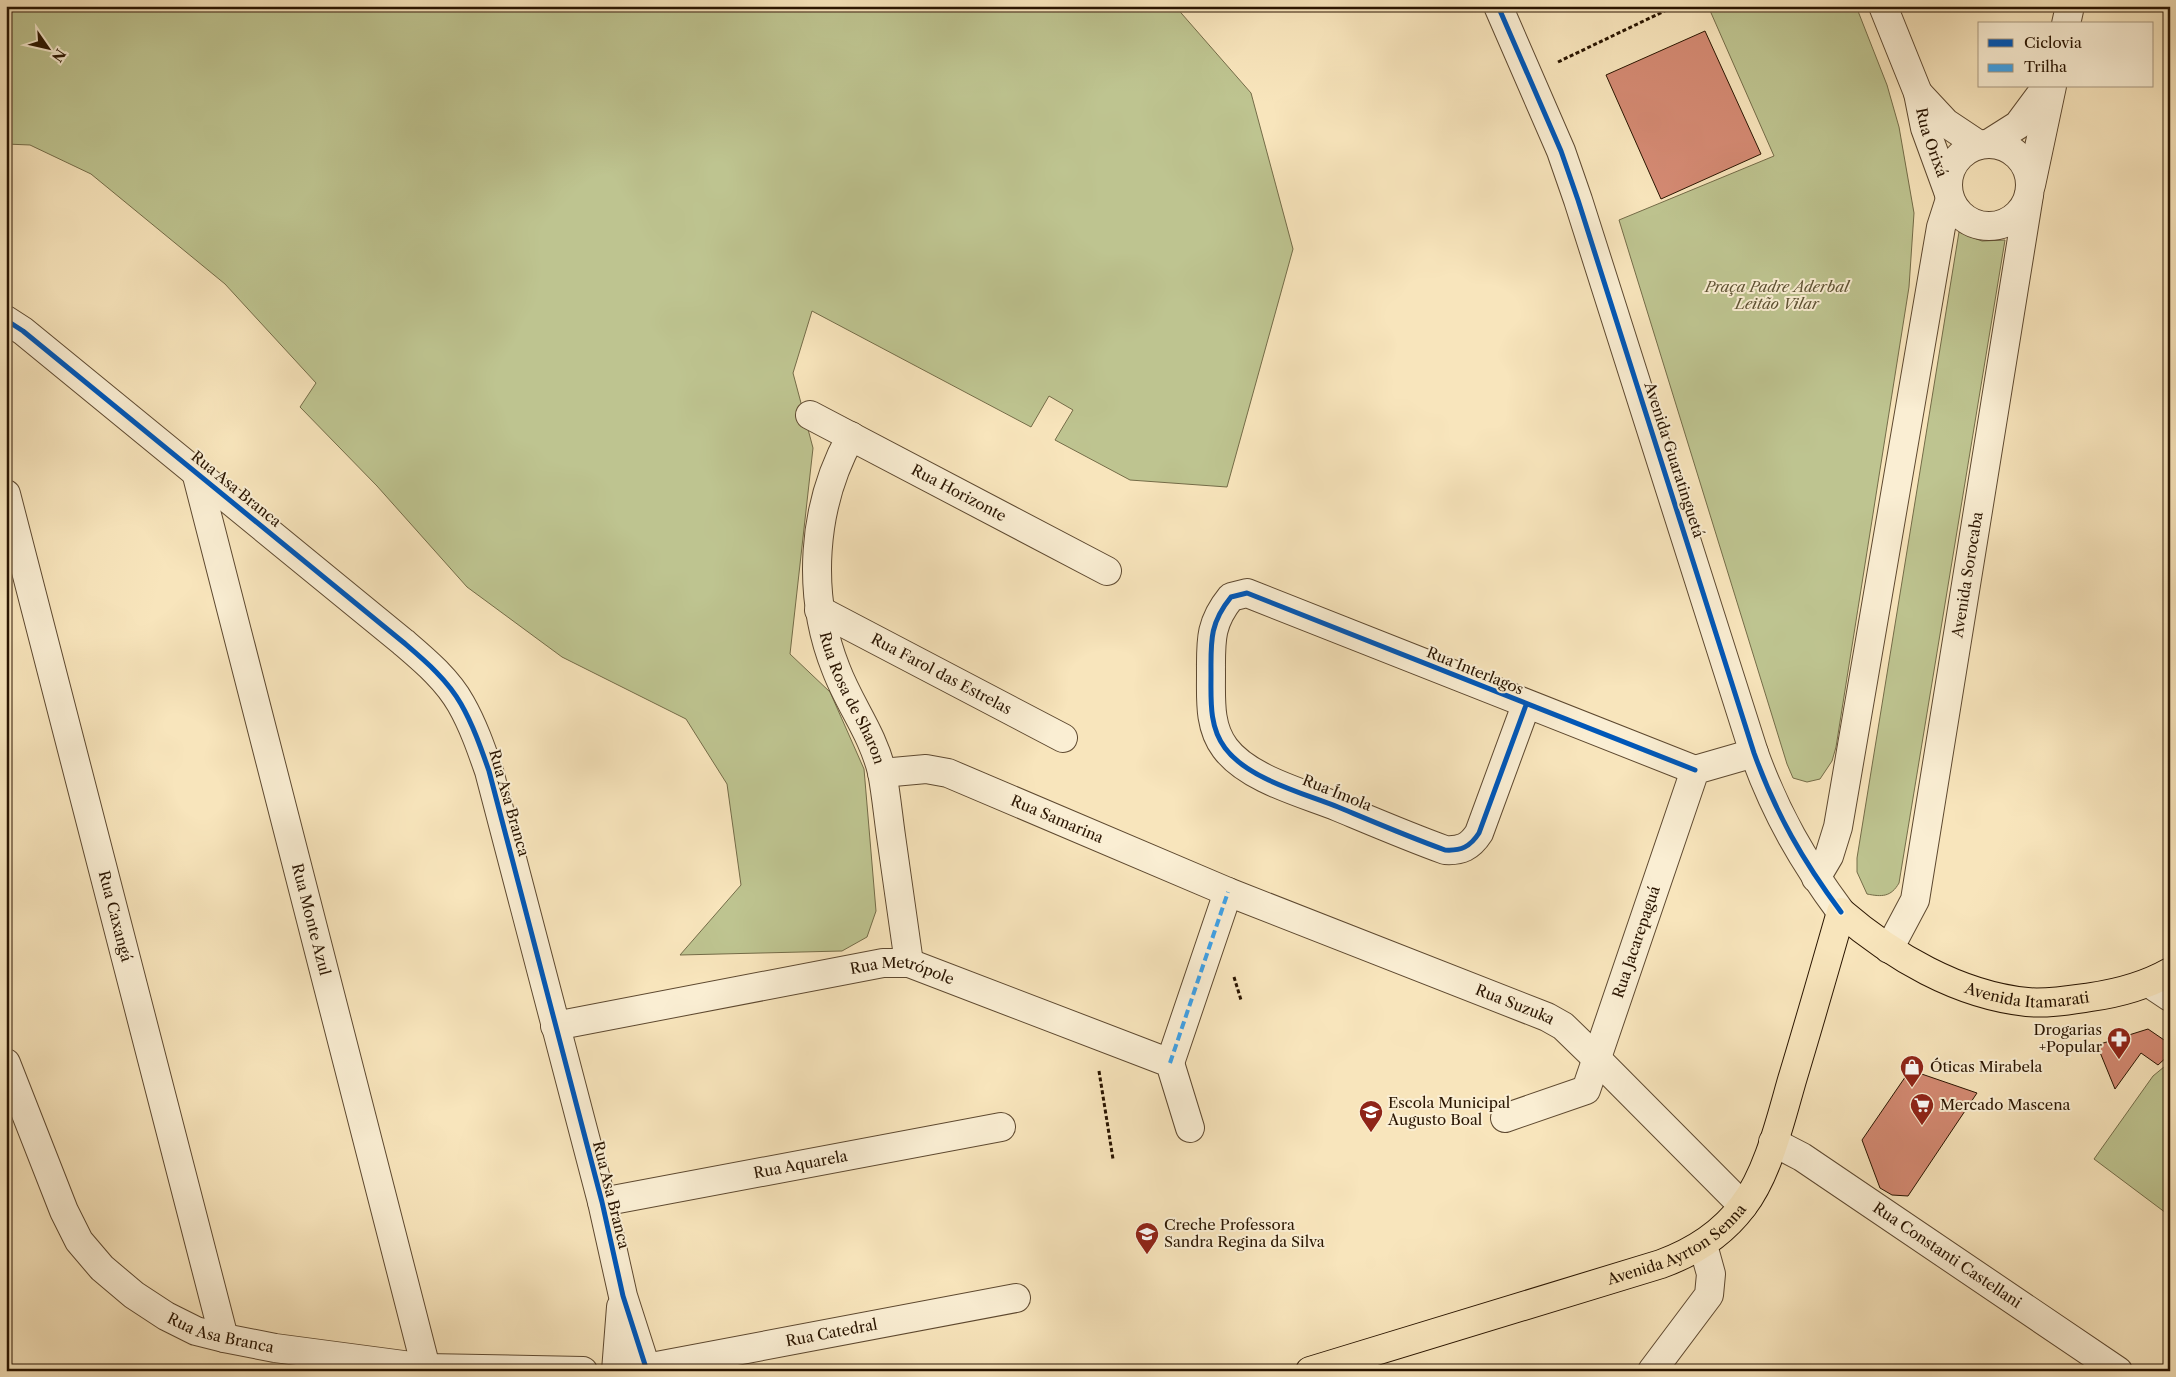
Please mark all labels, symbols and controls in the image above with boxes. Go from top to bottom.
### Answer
north arrow [22,22,72,72]
legend [1978,22,2154,88]
text: Ciclovia [2024,33,2082,52]
text: N [48,45,70,65]
text: Trilha [2024,57,2067,76]
street label: Rua Orixá [1912,106,1952,180]
park label: Praça Padre Aderbal Leitão Vilar [1704,277,1851,313]
street label: Avenida Guaratinguetá [1640,379,1709,540]
street label: Rua Asa Branca [187,446,285,531]
street label: Rua Horizonte [908,460,1010,525]
street label: Avenida Sorocaba [1947,510,1987,640]
street label: Rua Farol das Estrelas [868,629,1015,718]
street label: Rua Rosa de Sharon [816,630,889,767]
street label: Rua Interlagos [1424,642,1526,699]
street label: Rua Asa Branca [485,747,534,859]
street label: Rua Ímola [1300,770,1375,815]
street label: Rua Samarina [1008,791,1107,847]
street label: Rua Monte Azul [288,861,335,978]
street label: Rua Caxangá [95,868,136,964]
street label: Rua Jacarepaguá [1608,883,1664,1001]
street label: Rua Metrópole [848,953,957,988]
street label: Avenida Itamarati [1962,978,2091,1012]
street label: Rua Suzuka [1473,980,1558,1028]
place label: Drogarias +Popular [2033,1020,2103,1056]
pharmacy icon: Drogarias +Popular [2106,1026,2132,1060]
shop icon: Óticas Mirabela [1899,1054,1925,1088]
place label: Óticas Mirabela [1930,1057,2042,1076]
supermarket icon: Mercado Mascena [1909,1092,1935,1126]
place label: Escola Municipal Augusto Boal [1387,1093,1511,1129]
place label: Mercado Mascena [1940,1095,2071,1114]
school or university icon: Escola Municipal Augusto Boal [1358,1099,1384,1133]
street label: Rua Asa Branca [589,1139,634,1251]
street label: Rua Aquarela [752,1146,849,1182]
street label: Rua Constanti Castellani [1869,1198,2026,1312]
street label: Avenida Ayrton Senna [1604,1200,1750,1289]
place label: Creche Professora Sandra Regina da Silva [1164,1215,1325,1251]
school or university icon: Creche Professora Sandra Regina da Silva [1134,1221,1160,1255]
street label: Rua Asa Branca [164,1308,276,1357]
street label: Rua Catedral [784,1314,879,1350]

